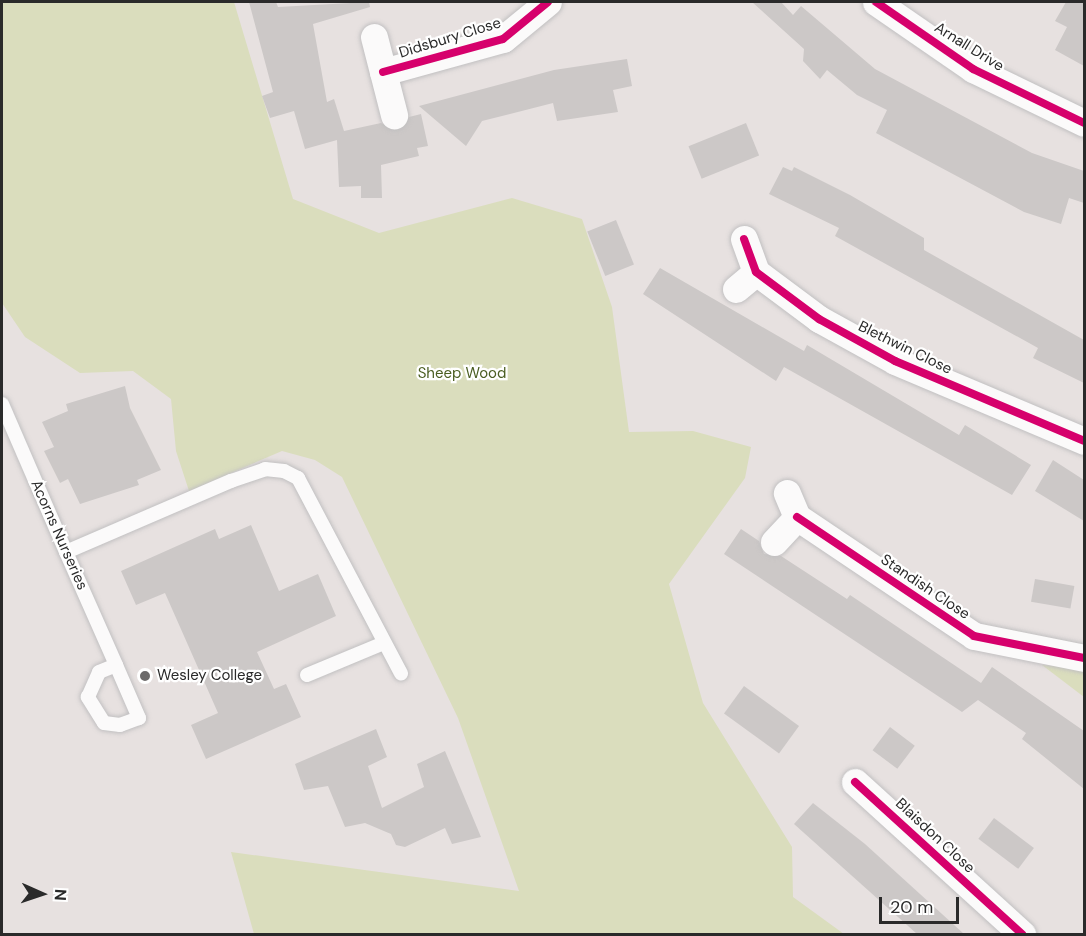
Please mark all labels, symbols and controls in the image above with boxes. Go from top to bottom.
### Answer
street label: Didsbury Close [397,14,503,62]
street label: Arnall Drive [931,19,1007,75]
street label: Blethwin Close [855,318,955,378]
park label: Sheep Wood [418,365,506,383]
street label: Acorns Nurseries [27,477,91,593]
street label: Standish Close [877,551,973,623]
place label: Wesley College [157,667,262,685]
marker: Wesley College [138,669,152,683]
street label: Blaisdon Close [892,795,978,877]
north arrow [12,864,72,924]
scale bar [882,885,962,923]
text: N [50,889,71,901]
text: 20 m [890,895,933,919]

